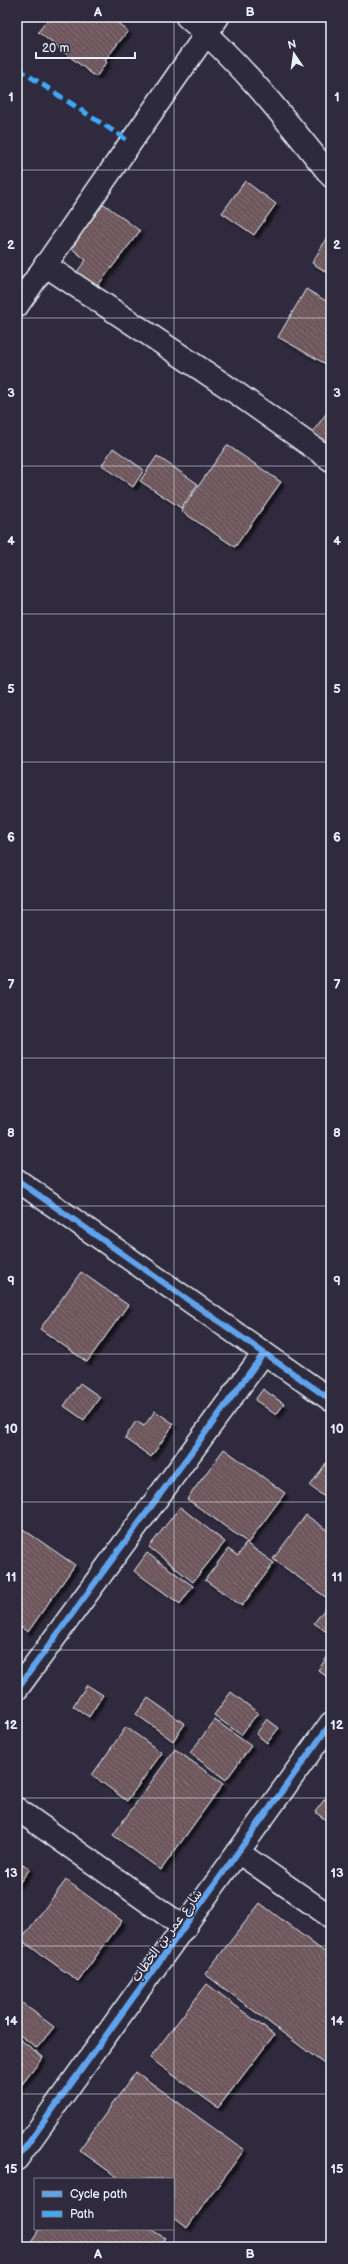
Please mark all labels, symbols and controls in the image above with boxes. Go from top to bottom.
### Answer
text: A [93,4,102,20]
text: B [245,4,255,20]
scale bar [36,34,135,60]
north arrow [274,34,314,74]
text: N [286,37,297,52]
text: 20 m [42,41,69,56]
text: 1 [8,89,14,105]
text: 1 [334,89,340,105]
text: 2 [7,237,15,253]
text: 2 [333,237,341,253]
text: 3 [7,385,15,401]
text: 3 [333,385,341,401]
text: 4 [7,533,15,549]
text: 4 [333,533,341,549]
text: 5 [7,681,15,697]
text: 5 [333,681,341,697]
text: 6 [7,829,15,845]
text: 6 [333,829,341,845]
text: 7 [7,977,15,993]
text: 7 [333,977,341,993]
text: 8 [7,1125,15,1141]
text: 8 [333,1125,341,1141]
text: 9 [7,1273,15,1289]
text: 9 [333,1273,341,1289]
text: 10 [4,1421,18,1437]
text: 10 [330,1421,344,1437]
text: 11 [6,1569,16,1585]
text: 11 [332,1569,342,1585]
text: 12 [4,1717,18,1733]
text: 12 [330,1717,344,1733]
text: 13 [4,1865,18,1881]
text: 13 [330,1865,344,1881]
street label: شارع عمر بن الخطاب [128,1886,207,1986]
text: 14 [4,2013,18,2029]
text: 14 [330,2013,344,2029]
text: 15 [5,2161,18,2177]
text: 15 [331,2161,344,2177]
legend [34,2178,174,2230]
text: Cycle path [70,2187,127,2202]
text: Path [70,2207,95,2222]
text: A [93,2246,102,2262]
text: B [245,2246,255,2262]

